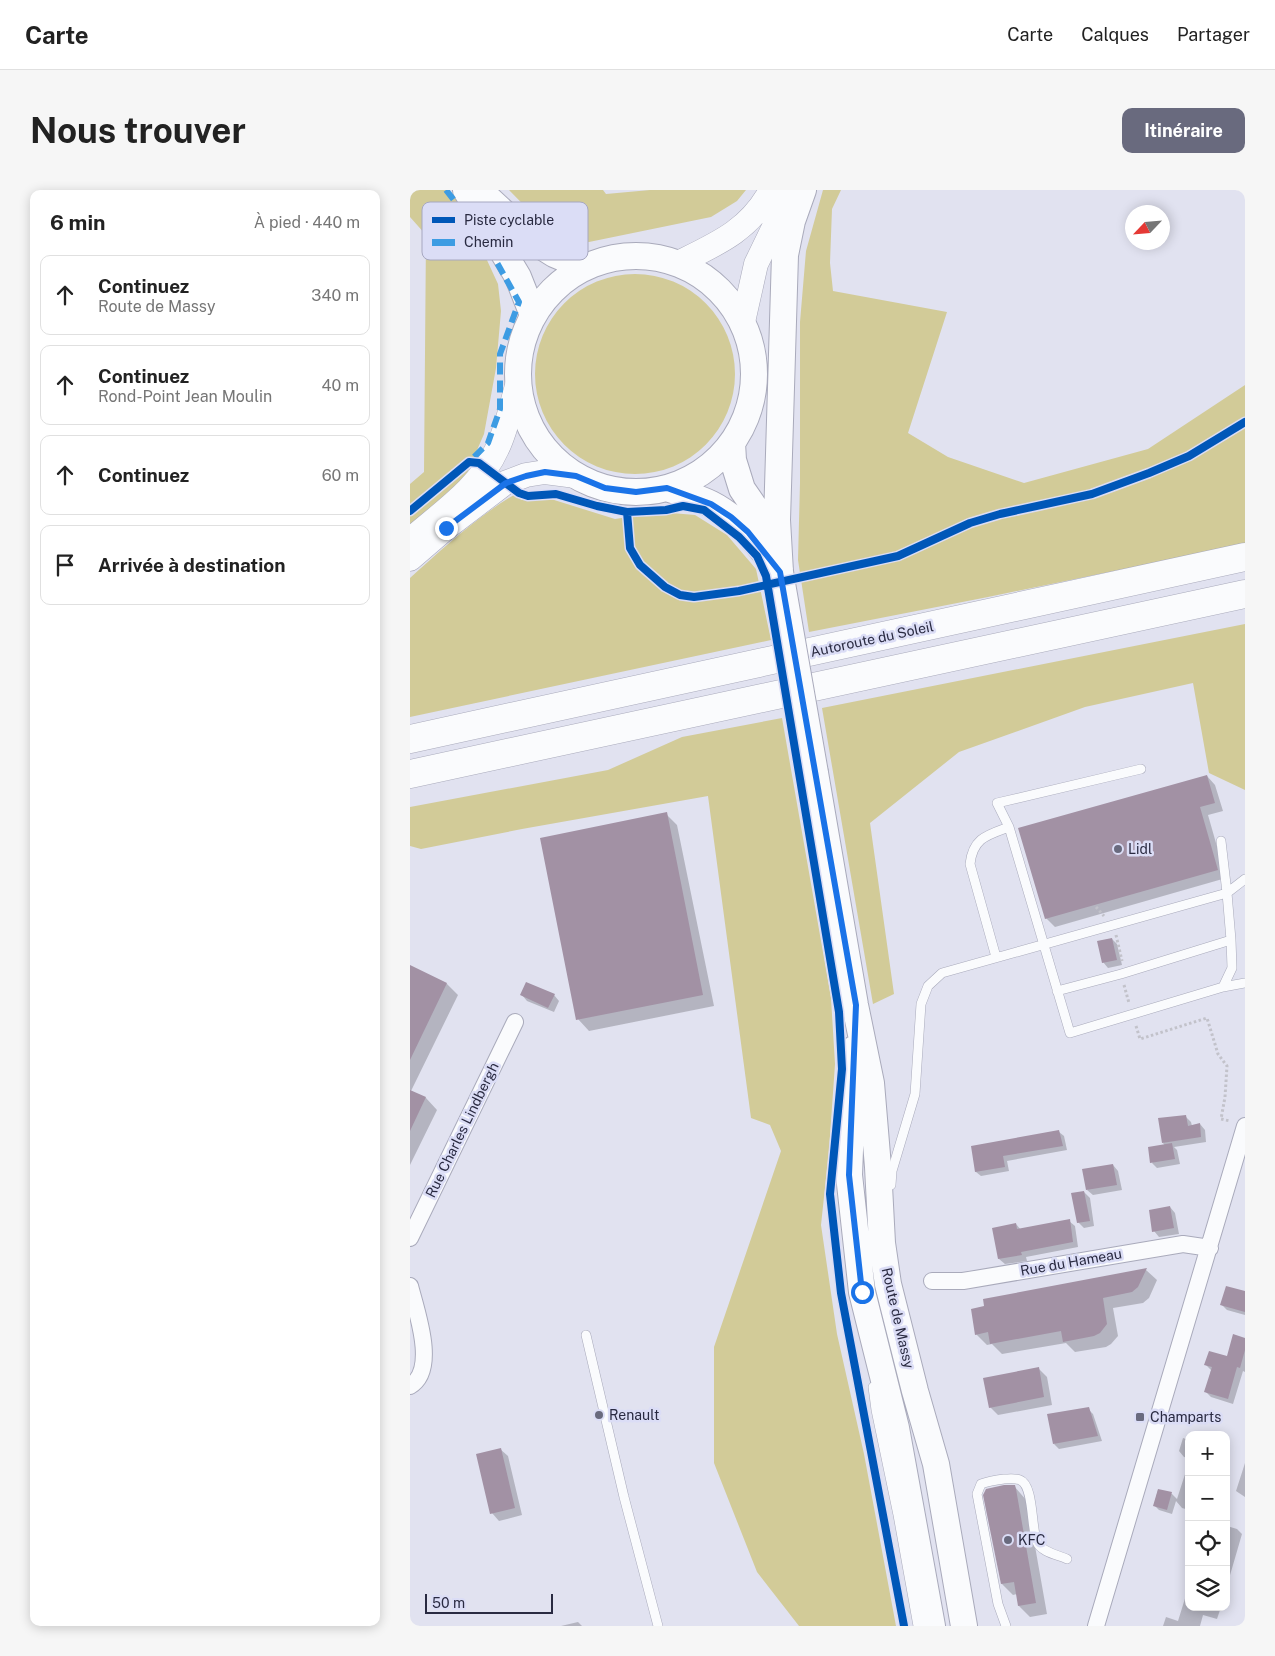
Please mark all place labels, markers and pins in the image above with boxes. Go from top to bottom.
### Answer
place label: Lidl [1128,841,1152,857]
marker: Lidl [1112,843,1124,855]
place label: Renault [609,1407,659,1423]
marker: Renault [593,1409,605,1421]
place label: Champarts [1150,1409,1221,1425]
marker: Champarts [1134,1411,1146,1423]
place label: KFC [1018,1532,1046,1548]
marker: KFC [1002,1534,1014,1546]

